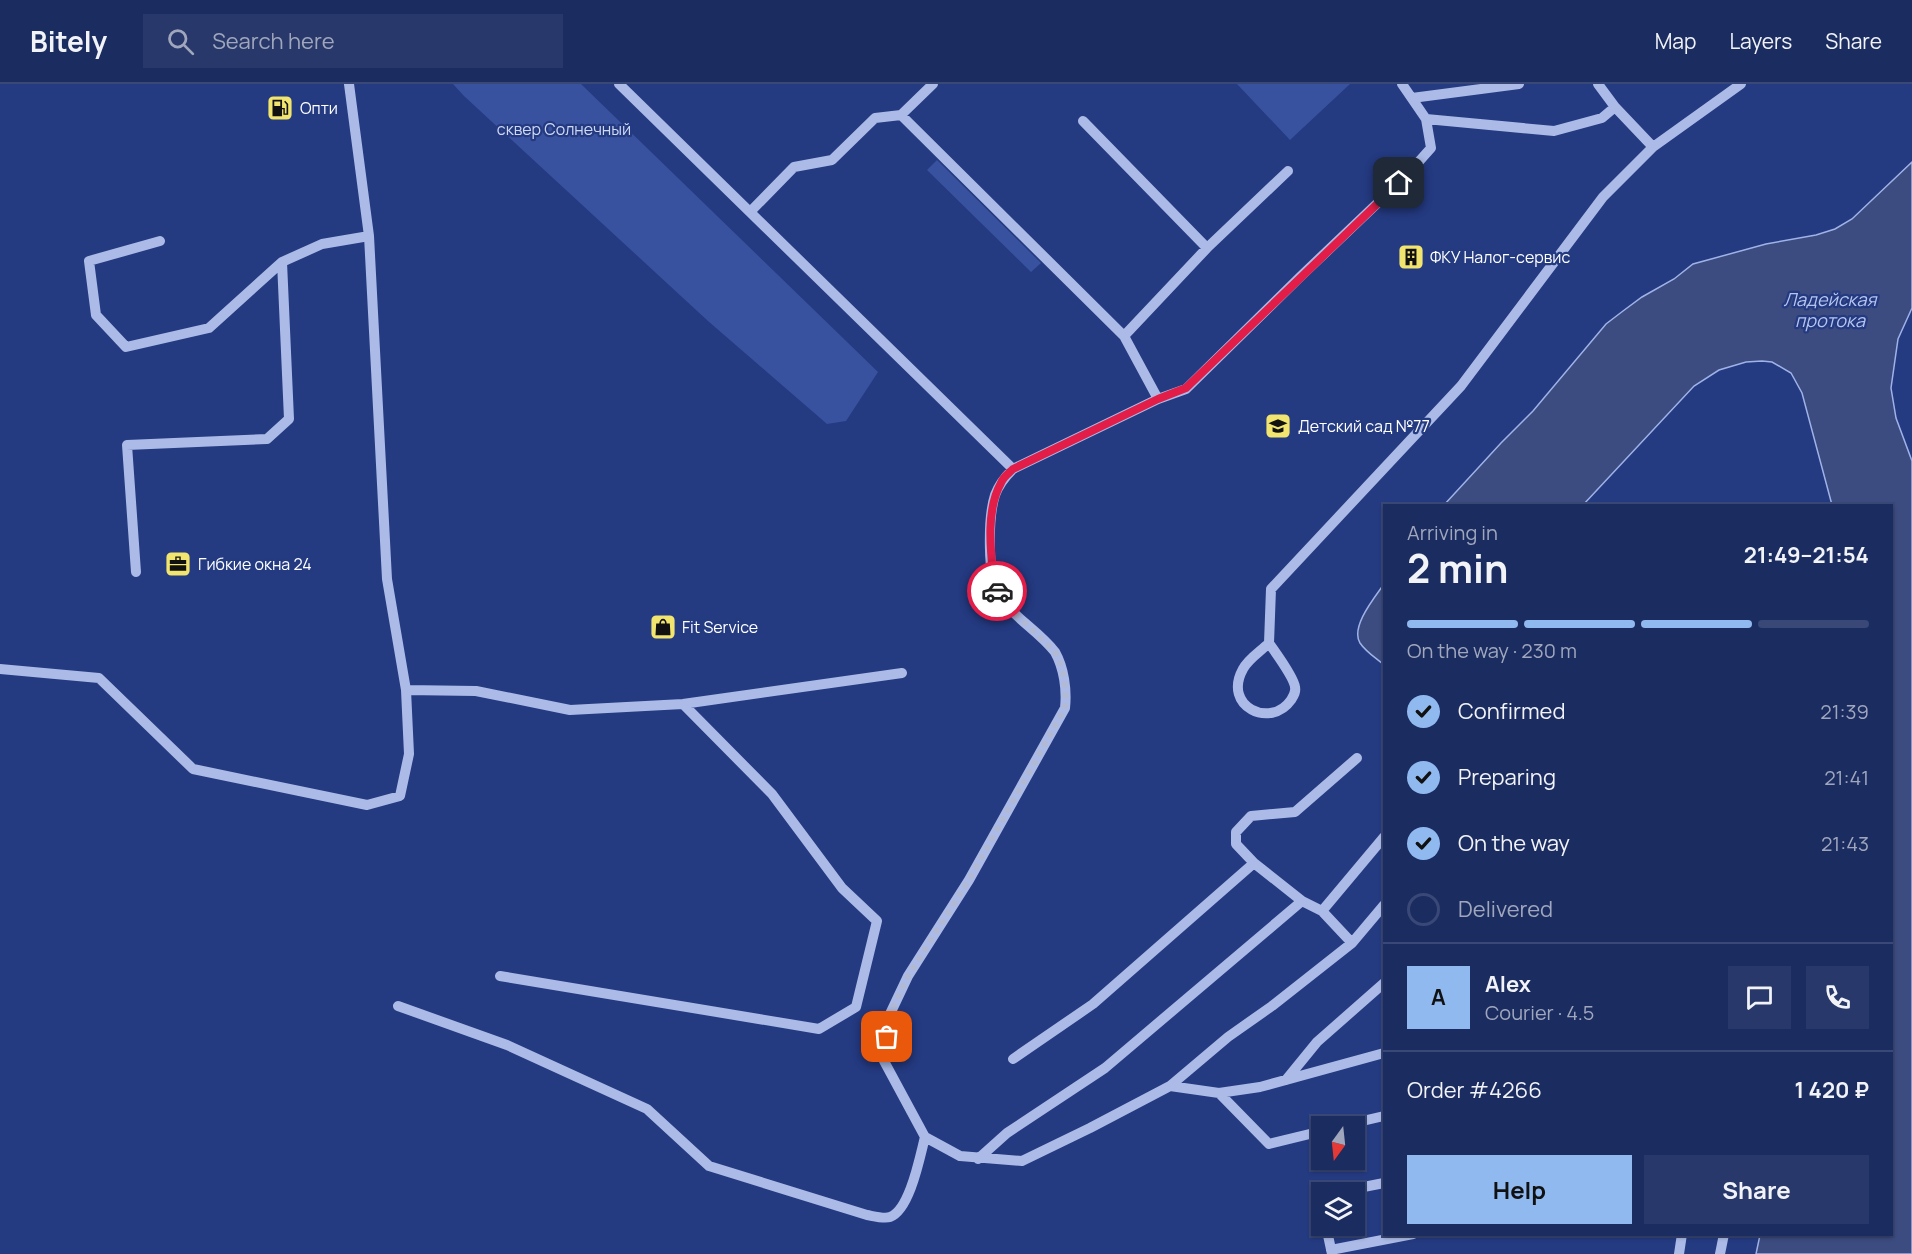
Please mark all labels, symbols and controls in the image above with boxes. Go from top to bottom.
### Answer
search box [143,14,563,68]
text: Bitely [30,22,107,60]
icon: search [164,25,197,58]
text: Search here [212,26,335,56]
text: Map [1655,27,1696,55]
text: Layers [1729,27,1792,55]
text: Share [1825,27,1882,55]
fuel station icon: Опти [265,93,295,123]
place label: Опти [300,97,338,119]
park label: сквер Солнечный [497,118,631,140]
pin [1373,157,1424,208]
icon: home [1382,166,1415,199]
building icon: ФКУ Налог-сервис [1396,242,1426,272]
place label: ФКУ Налог-сервис [1430,246,1570,268]
water label: Ладейская протока [1784,287,1879,332]
school or university icon: Детский сад №77 [1263,411,1293,441]
place label: Детский сад №77 [1298,415,1430,437]
text: Arriving in [1407,519,1498,546]
text: 21:49–21:54 [1744,540,1869,570]
text: 2 min [1407,541,1508,595]
office icon: Гибкие окна 24 [163,549,193,579]
place label: Гибкие окна 24 [198,553,312,575]
courier [967,561,1027,621]
icon: car [981,575,1014,608]
shop icon: Fit Service [648,612,678,642]
place label: Fit Service [682,616,758,638]
text: On the way · 230 m [1407,637,1577,664]
icon: check [1407,695,1440,728]
text: Confirmed [1458,696,1566,726]
text: 21:39 [1820,698,1869,725]
icon: check [1407,761,1440,794]
text: Preparing [1458,762,1556,792]
text: 21:41 [1824,764,1869,791]
icon: check [1407,827,1440,860]
text: On the way [1458,828,1570,858]
text: 21:43 [1821,830,1869,857]
text: Delivered [1458,894,1553,924]
button: chat [1728,966,1791,1029]
button: phone [1806,966,1869,1029]
text: Alex [1485,969,1531,999]
text: A [1431,982,1446,1012]
text: Courier · 4.5 [1485,999,1594,1026]
pin [861,1011,912,1062]
icon: bag [870,1020,903,1053]
text: Order #4266 [1407,1075,1542,1105]
text: 1 420 ₽ [1795,1075,1869,1105]
north arrow [1311,1116,1365,1170]
map controls [1311,1116,1365,1236]
button: Help [1407,1155,1632,1224]
button: Share [1644,1155,1869,1224]
button: layers [1311,1182,1365,1236]

